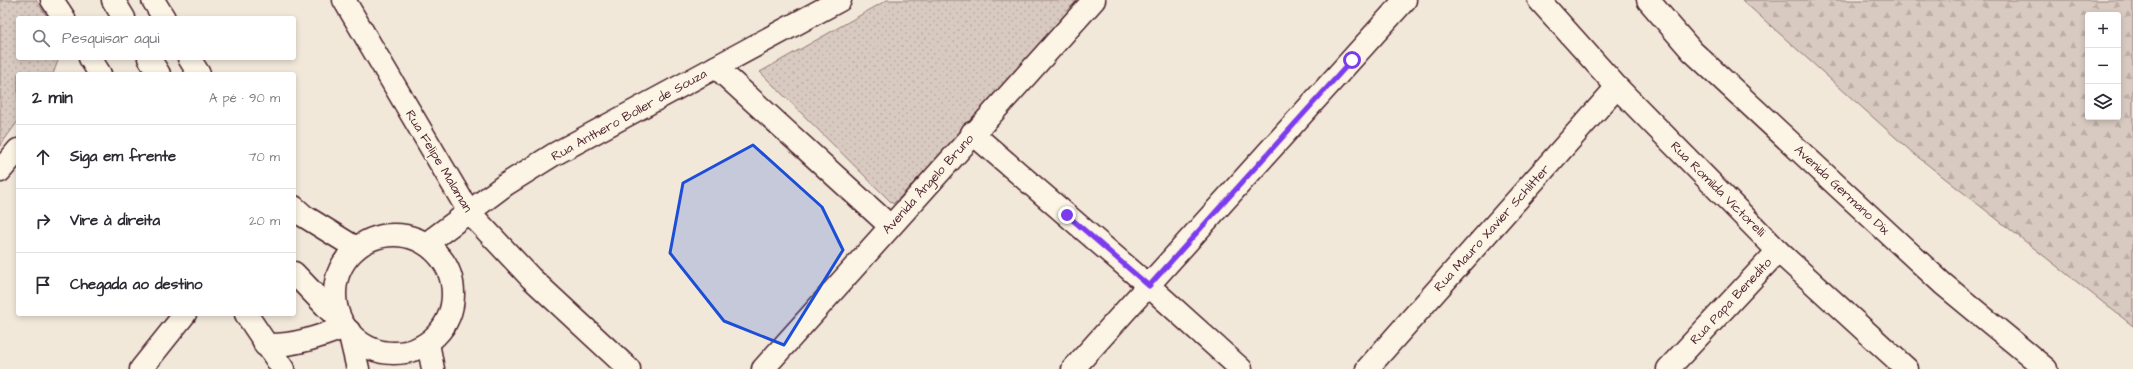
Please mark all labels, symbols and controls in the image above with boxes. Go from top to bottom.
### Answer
map controls [2085,12,2121,120]
button: + [2085,12,2121,48]
search box [16,16,296,60]
icon: search [30,27,52,49]
text: Pesquisar aqui [62,28,159,49]
button: − [2085,48,2121,84]
route start [1343,51,1361,69]
street label: Rua Anthero Boller de Souza [548,64,710,165]
button: layers [2085,84,2121,120]
text: 2 min [32,86,73,110]
text: A pé · 90 m [209,89,280,107]
street label: Rua Felipe Malaman [401,106,477,216]
street label: Avenida Ângelo Bruno [878,130,979,239]
street label: Rua Romilda Victorelli [1666,137,1770,241]
street label: Avenida Germano Dix [1790,141,1894,240]
icon: ahead [32,146,54,168]
text: Siga em frente [70,146,176,167]
text: 70 m [248,148,280,166]
street label: Rua Mauro Xavier Schlitter [1430,160,1554,296]
route end [1058,206,1076,224]
icon: right [32,210,54,232]
text: Vire à direita [70,210,160,231]
text: 20 m [249,212,280,230]
street label: Rua Papa Benedito [1686,253,1776,348]
icon: arrive [32,274,54,296]
text: Chegada ao destino [70,274,203,295]

